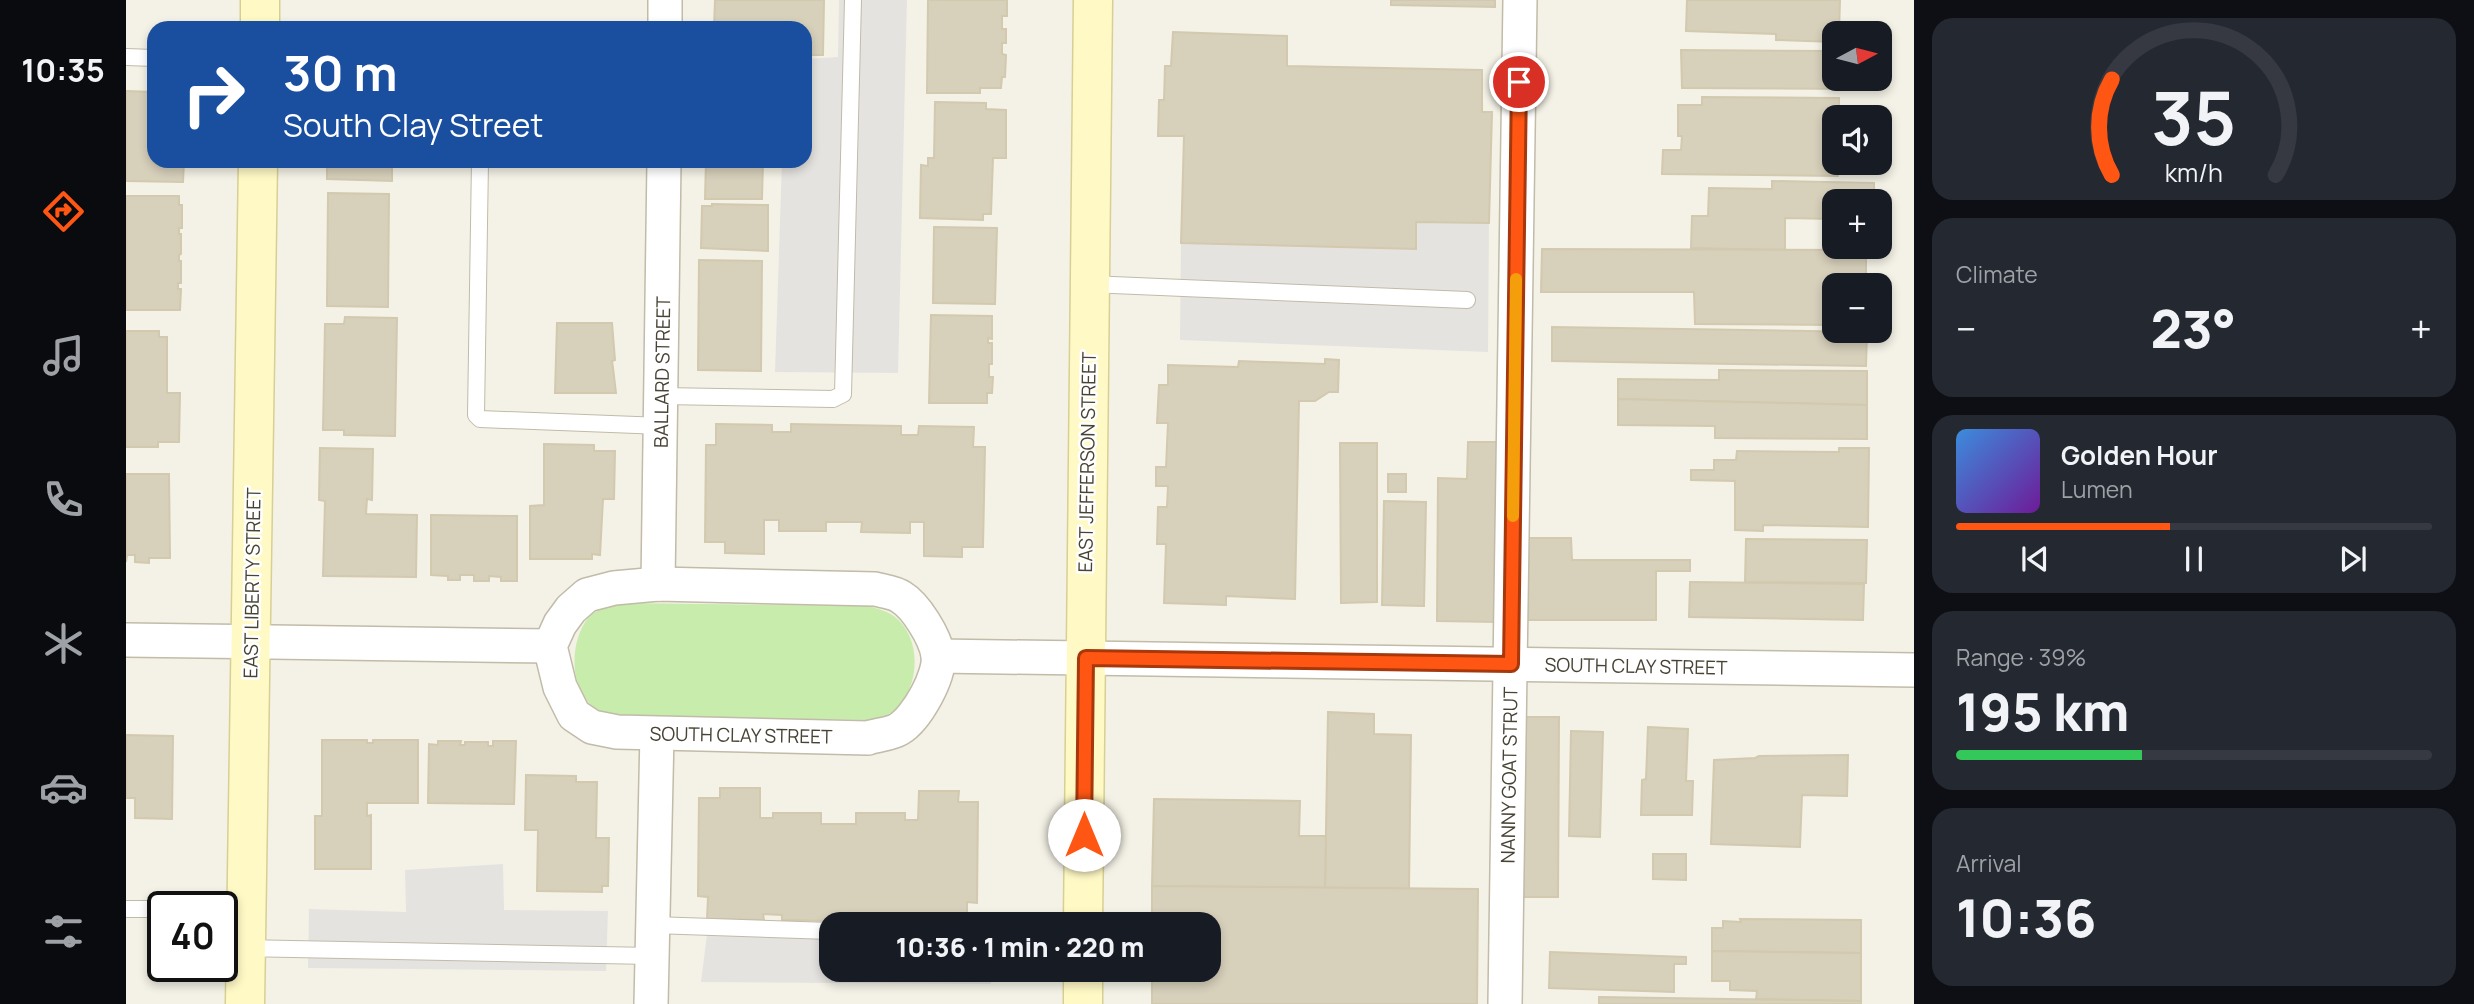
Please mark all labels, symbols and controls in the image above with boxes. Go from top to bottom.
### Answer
north arrow [1822,21,1892,91]
map controls [1822,21,1892,343]
text: 30 m [283,39,398,106]
text: 10:35 [21,48,105,92]
icon: right [168,49,259,140]
pin [1489,52,1549,112]
icon: arrive [1500,63,1538,101]
text: 35 [2152,67,2237,167]
text: South Clay Street [283,103,543,147]
button: sound [1822,105,1892,175]
text: km/h [2165,155,2223,190]
icon: directions [39,187,88,236]
button: + [1822,189,1892,259]
text: Climate [1956,258,2038,290]
button: − [1822,273,1892,343]
text: 23° [2151,293,2236,364]
street label: BALLARD STREET [648,295,676,448]
text: − [1956,302,1977,354]
text: + [2410,302,2432,354]
icon: music [39,331,88,380]
street label: EAST JEFFERSON STREET [1072,351,1102,573]
text: Golden Hour [2061,437,2218,473]
text: Lumen [2061,473,2133,505]
icon: phone [39,475,88,524]
street label: EAST LIBERTY STREET [237,487,267,679]
icon: previous [2016,540,2054,578]
icon: pause [2175,540,2213,578]
icon: next [2334,540,2372,578]
icon: climate [39,619,88,668]
text: Range · 39% [1956,641,2086,673]
street label: SOUTH CLAY STREET [1544,651,1728,681]
text: 195 km [1956,676,2129,747]
street label: NANNY GOAT STRUT [1494,686,1524,864]
street label: SOUTH CLAY STREET [649,720,833,750]
icon: car [39,763,88,812]
position arrow [1047,798,1121,872]
text: Arrival [1956,847,2022,879]
text: 10:36 [1956,882,2096,953]
speed limit sign: 40 [147,891,238,982]
icon: filters [39,907,88,956]
text: 10:36 · 1 min · 220 m [896,929,1144,965]

